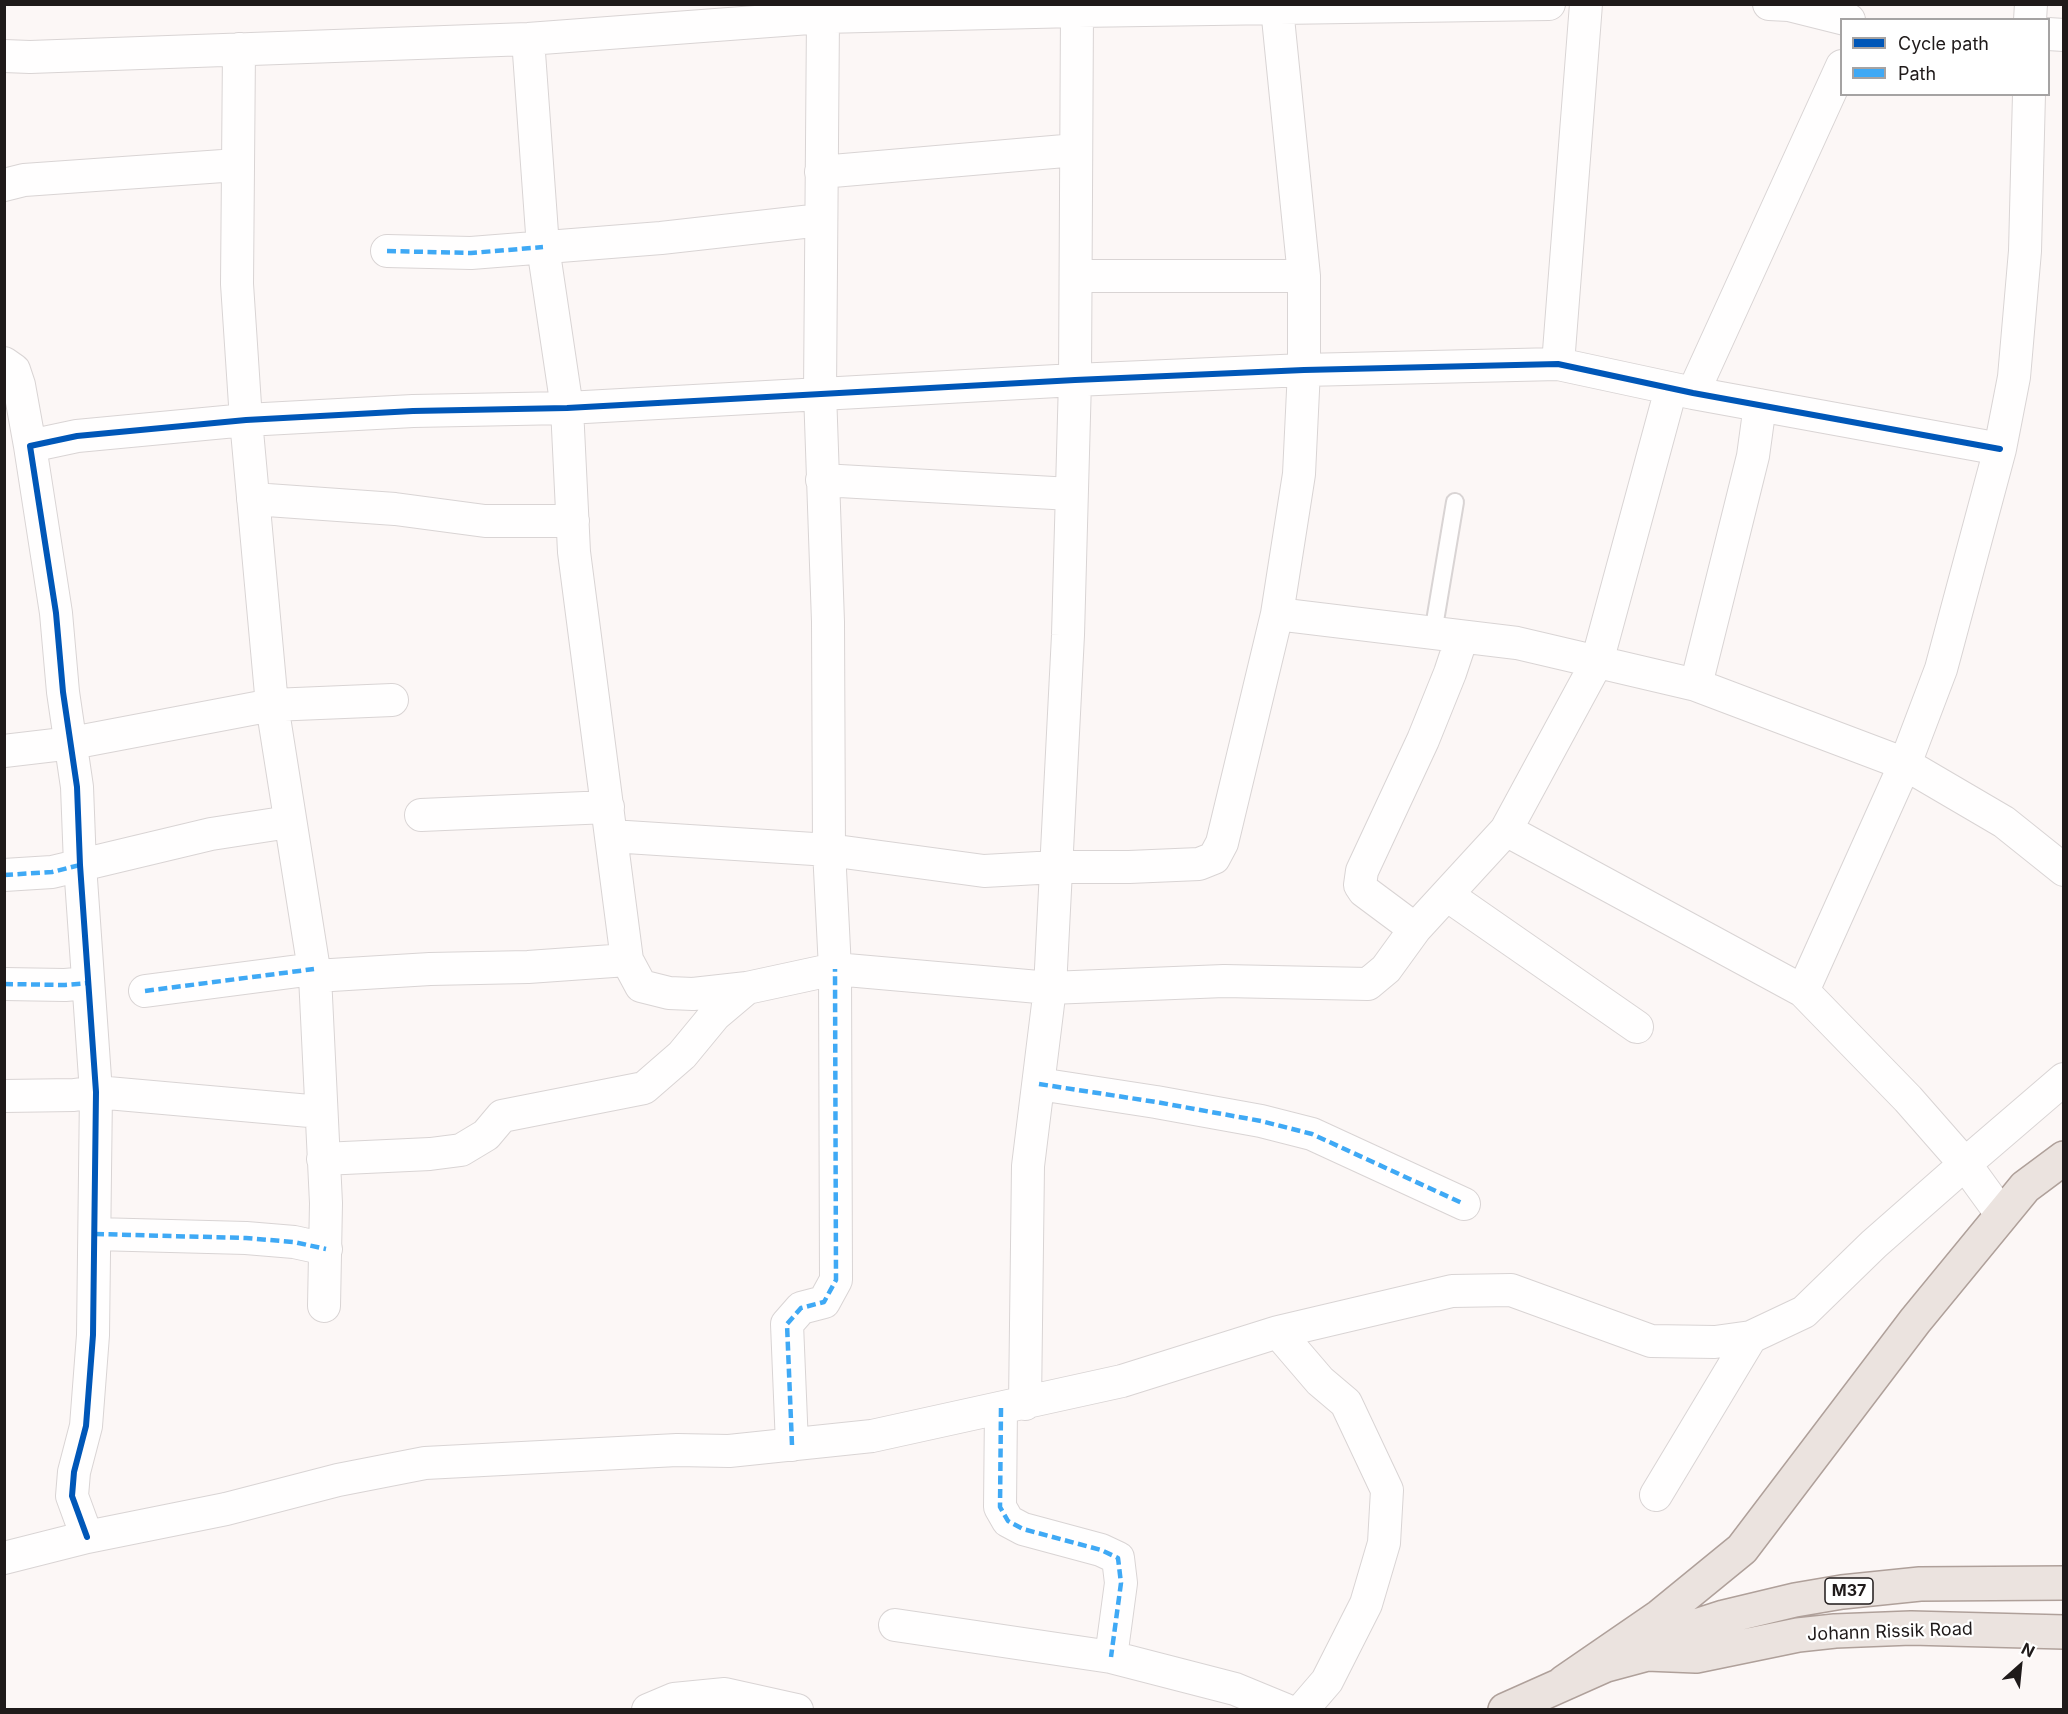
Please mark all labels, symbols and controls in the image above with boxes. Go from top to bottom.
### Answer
legend [1840,18,2050,96]
text: Cycle path [1898,33,1989,54]
text: Path [1898,63,1936,84]
road number: M37 [1825,1578,1873,1604]
street label: Johann Rissik Road [1807,1618,1973,1646]
north arrow [1990,1636,2050,1696]
text: N [2018,1638,2038,1662]

